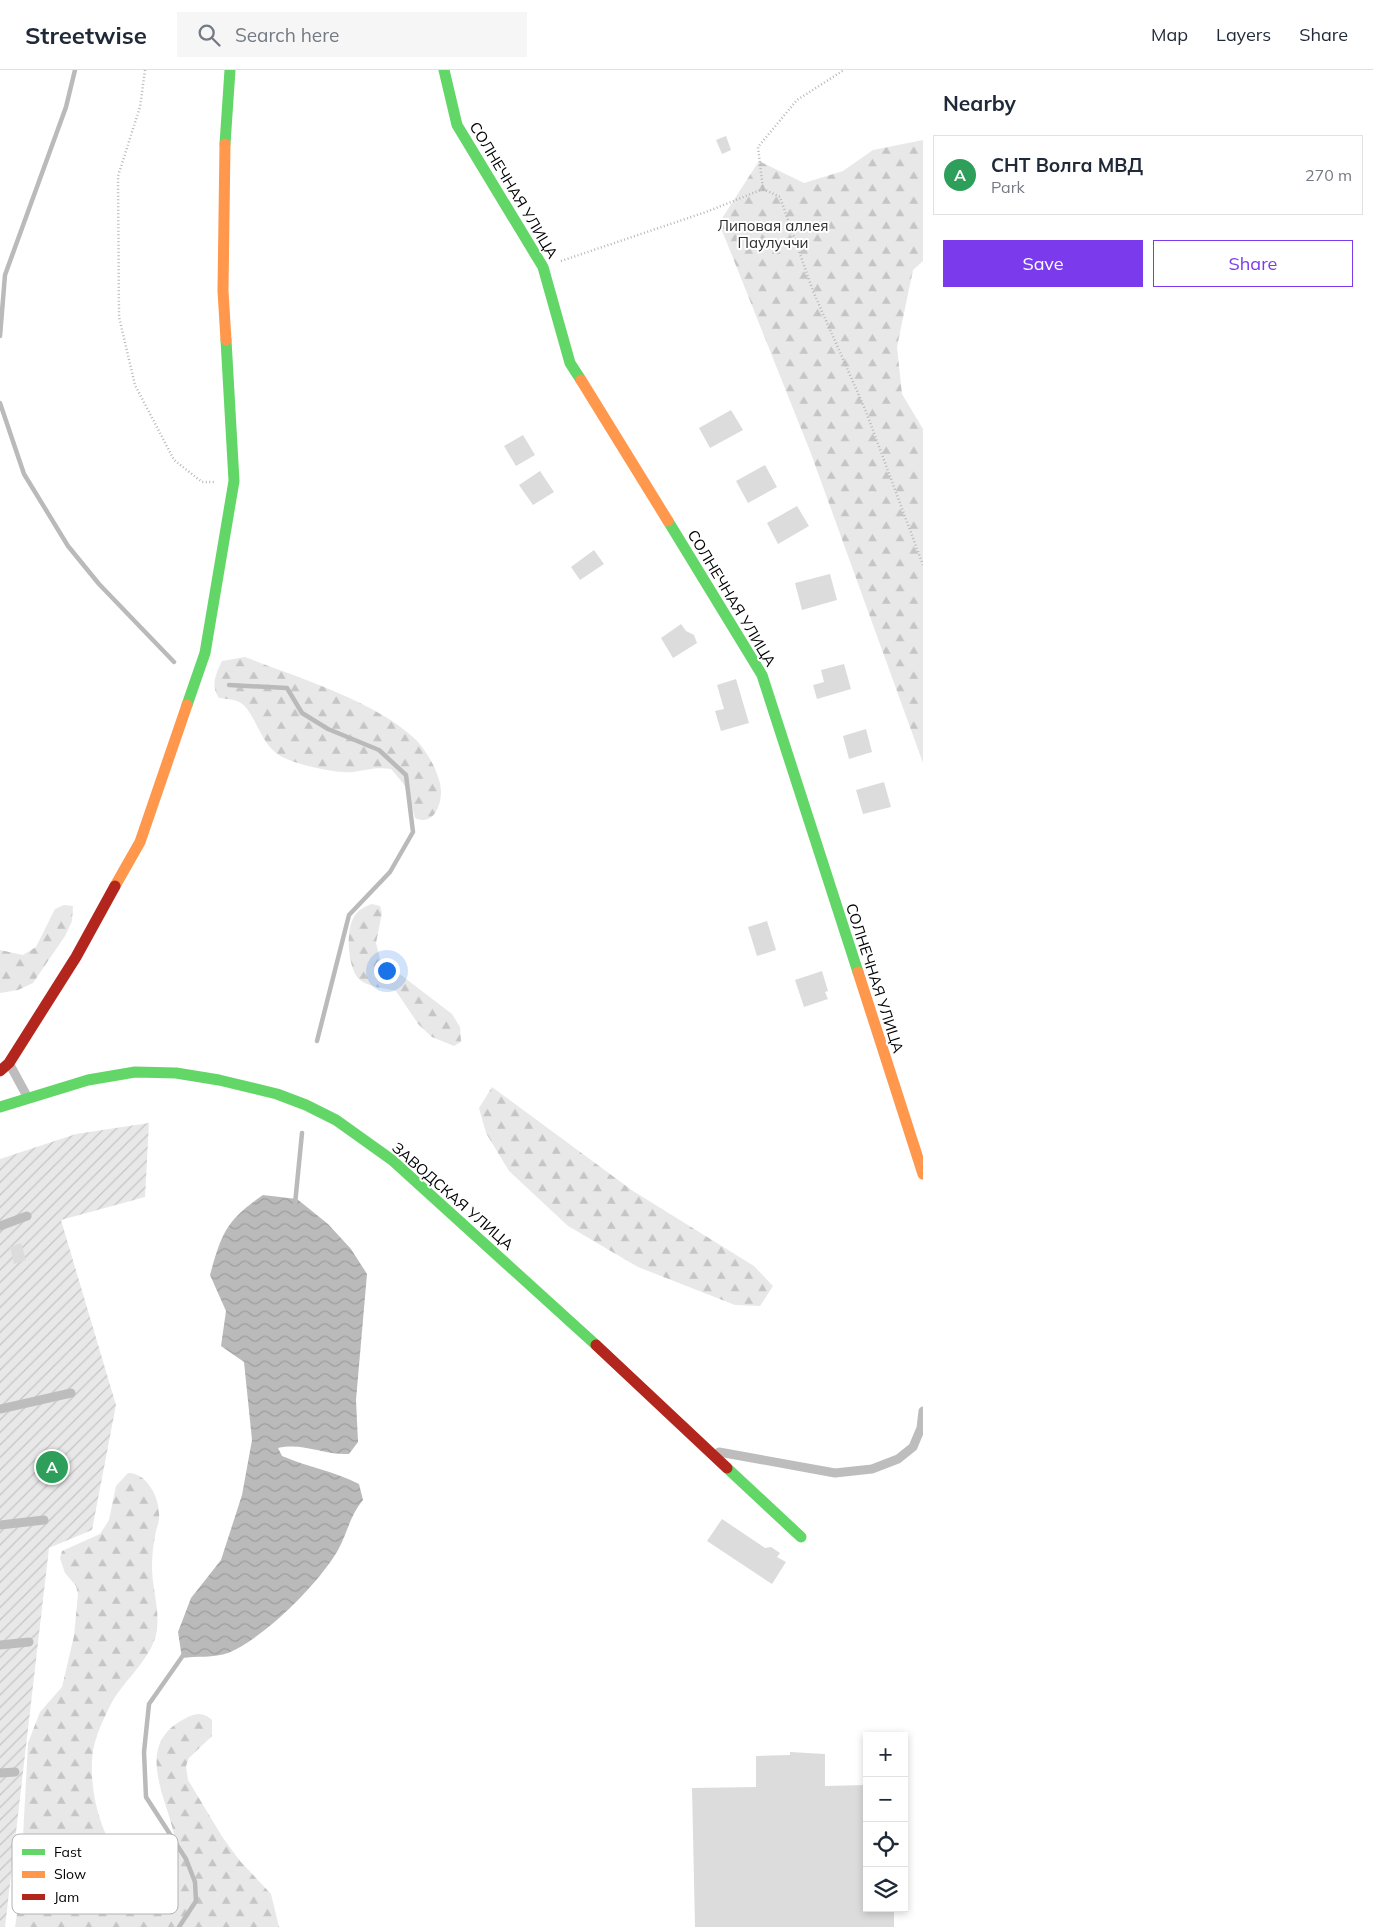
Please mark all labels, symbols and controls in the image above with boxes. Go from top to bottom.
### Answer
search box [177,12,527,57]
text: Streetwise [25,20,147,50]
icon: search [195,21,223,49]
text: Search here [235,23,339,47]
text: Map [1151,23,1188,46]
text: Layers [1216,23,1271,46]
text: Share [1299,23,1348,46]
text: Nearby [943,90,1016,116]
street label: СОЛНЕЧНАЯ УЛИЦА [466,118,562,262]
text: СНТ Волга МВД [991,153,1143,177]
text: A [954,165,966,185]
text: 270 m [1305,165,1352,185]
text: Park [991,177,1025,197]
park label: Липовая аллея Паулуччи [718,216,828,252]
button: Save [943,240,1143,287]
button: Share [1153,240,1353,287]
street label: СОЛНЕЧНАЯ УЛИЦА [684,526,780,670]
street label: СОЛНЕЧНАЯ УЛИЦА [842,901,908,1055]
your location [374,958,400,984]
street label: ЗАВОДСКАЯ УЛИЦА [388,1138,518,1254]
pin: A [36,1448,68,1486]
map controls [863,1732,908,1912]
button: + [863,1732,908,1777]
button: − [863,1777,908,1822]
button: locate [863,1822,908,1867]
legend [12,1834,178,1914]
text: Fast [54,1843,82,1861]
text: Slow [54,1865,86,1883]
button: layers [863,1867,908,1912]
text: Jam [54,1888,79,1906]

